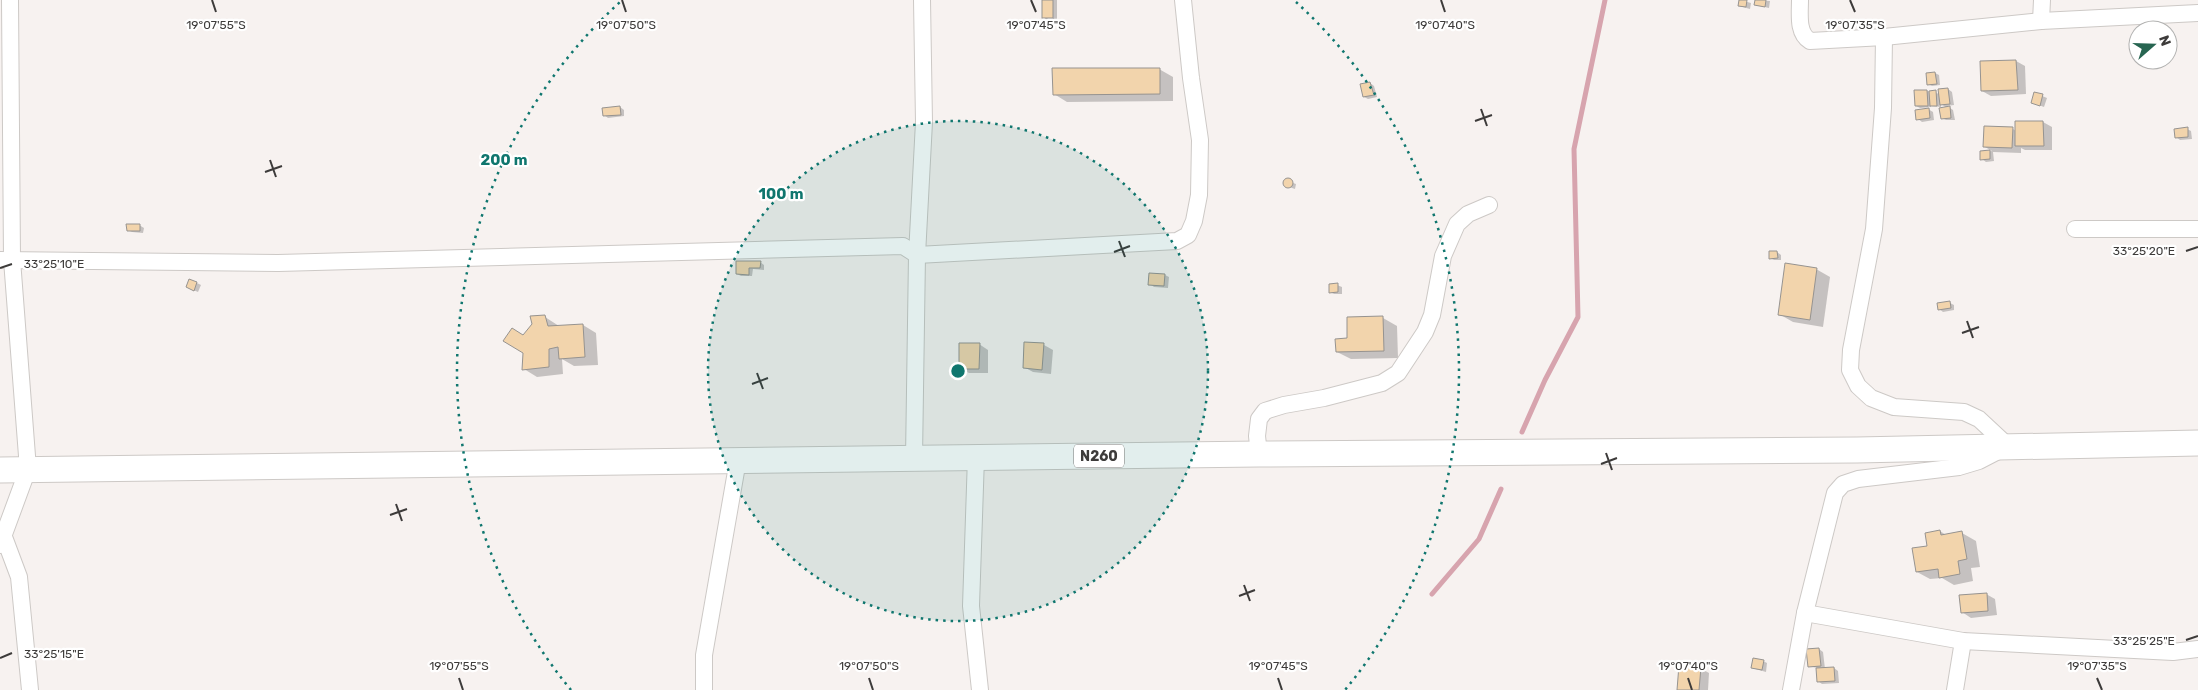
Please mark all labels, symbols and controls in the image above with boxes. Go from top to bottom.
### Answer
text: 19°07'55"S [186,18,246,32]
text: 19°07'50"S [596,18,656,32]
text: 19°07'45"S [1006,18,1066,32]
text: 19°07'40"S [1415,18,1475,32]
text: 19°07'35"S [1825,18,1885,32]
north arrow [2128,20,2178,70]
text: N [2155,33,2174,48]
text: 200 m [480,151,528,169]
text: 100 m [759,185,803,203]
text: 33°25'20"E [2113,244,2175,258]
text: 33°25'10"E [24,257,84,271]
centre of rings [949,362,967,380]
road number: N260 [1074,444,1124,468]
text: 33°25'25"E [2113,634,2175,648]
text: 33°25'15"E [24,647,84,661]
text: 19°07'55"S [429,659,489,673]
text: 19°07'50"S [839,659,899,673]
text: 19°07'45"S [1248,659,1308,673]
text: 19°07'40"S [1658,659,1718,673]
text: 19°07'35"S [2067,659,2127,673]

